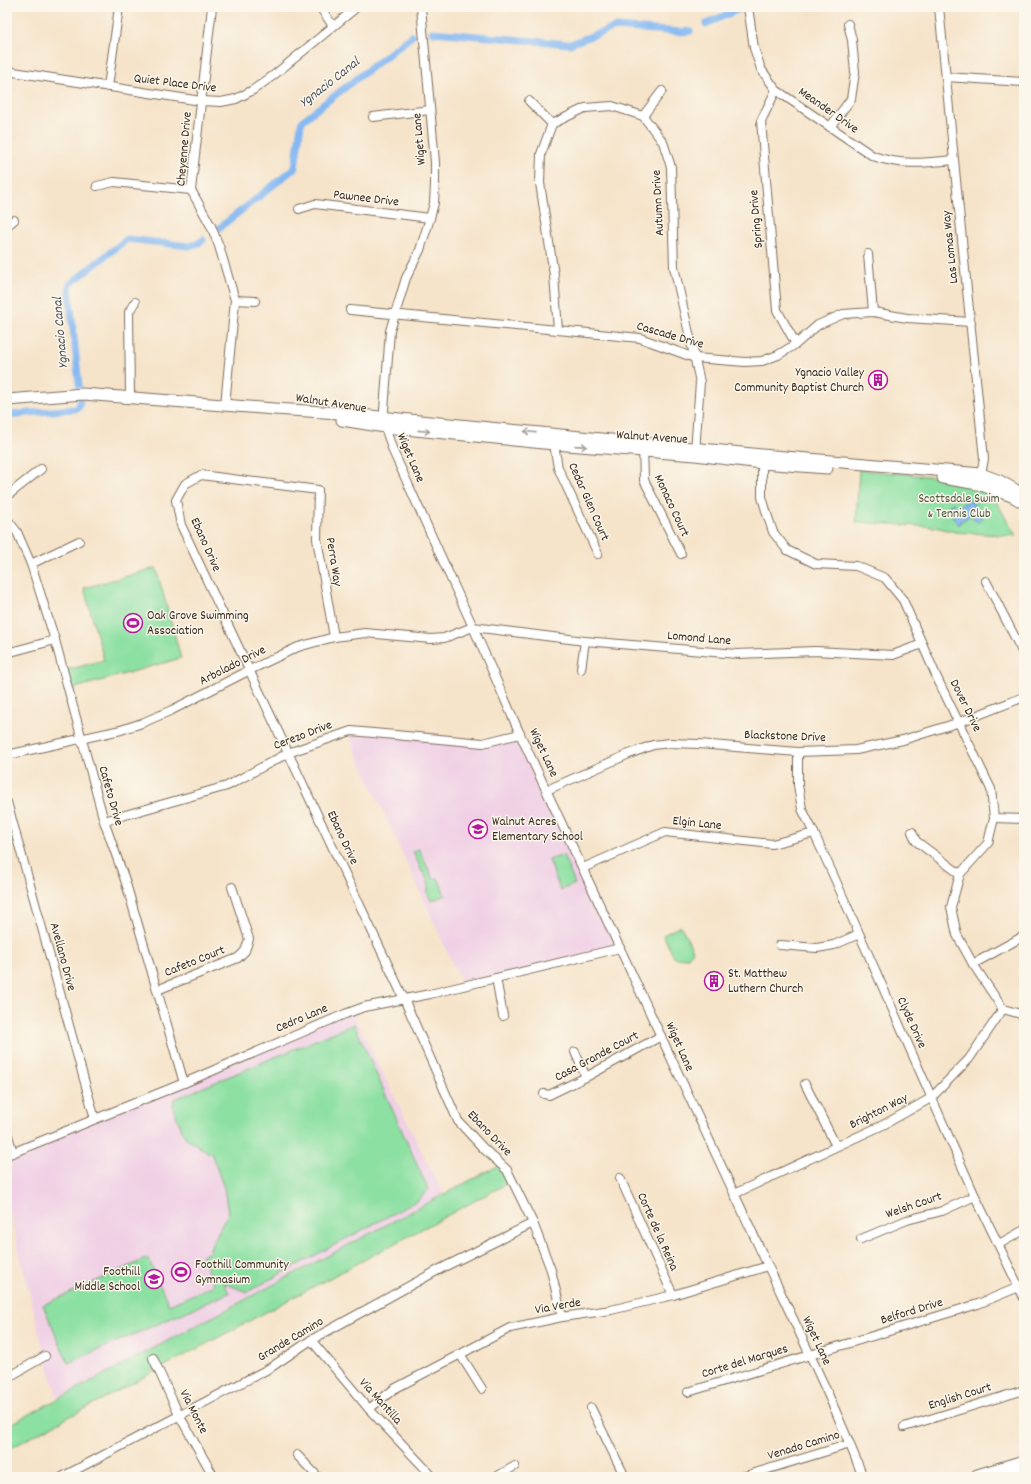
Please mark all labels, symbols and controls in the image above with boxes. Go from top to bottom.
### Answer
water label: Ygnacio Canal [296,52,366,113]
street label: Quiet Place Drive [133,70,218,99]
street label: Meander Drive [794,83,862,139]
street label: Cheyenne Drive [172,111,198,187]
street label: Wiget Lane [408,112,432,166]
street label: Autumn Drive [648,169,670,236]
street label: Pawnee Drive [332,186,400,212]
street label: Spring Drive [745,189,769,249]
street label: Las Lomas Way [938,209,964,284]
water label: Ygnacio Canal [48,295,74,370]
street label: Cascade Drive [634,317,706,355]
place label: Ygnacio Valley Community Baptist Church [734,364,865,398]
building icon: Ygnacio Valley Community Baptist Church [867,369,889,391]
street label: Walnut Avenue [294,389,368,419]
street label: Walnut Avenue [616,426,689,450]
one-way arrow [417,427,430,435]
one-way arrow [524,429,537,436]
street label: Wiget Lane [391,430,429,486]
one-way arrow [574,443,587,450]
street label: Cedar Glen Court [562,460,614,544]
street label: Monaco Court [648,472,694,541]
park label: Scottsdale Swim & Tennis Club [918,490,1000,524]
street label: Ebano Drive [185,515,225,575]
street label: Perra Way [320,536,346,588]
place label: Oak Grove Swimming Association [147,607,249,641]
sports icon: Oak Grove Swimming Association [122,612,144,634]
street label: Lomond Lane [666,627,732,651]
street label: Arbolado Drive [196,641,270,691]
street label: Dover Drive [944,676,986,736]
street label: Cerezo Drive [271,716,335,756]
street label: Wiget Lane [523,725,563,781]
street label: Blackstone Drive [744,726,826,748]
street label: Cafeto Drive [92,764,128,828]
street label: Ebano Drive [321,808,363,868]
street label: Elgin Lane [672,812,723,836]
place label: Walnut Acres Elementary School [492,813,583,847]
school or university icon: Walnut Acres Elementary School [467,818,489,840]
street label: Avellano Drive [44,921,80,994]
street label: Cafeto Court [162,941,228,983]
place label: St. Matthew Luthern Church [728,965,803,999]
building icon: St. Matthew Luthern Church [703,970,725,992]
street label: Clyde Drive [891,994,931,1052]
street label: Cedro Lane [273,999,331,1038]
street label: Wiget Lane [660,1019,698,1075]
street label: Casa Grande Court [552,1027,643,1087]
street label: Brighton Way [846,1089,912,1135]
street label: Ebano Drive [462,1107,516,1161]
street label: Welsh Court [883,1187,945,1224]
street label: Corte de la Reina [631,1190,683,1275]
place label: Foothill Community Gymnasium [195,1256,290,1290]
sports icon: Foothill Community Gymnasium [170,1261,192,1283]
place label: Foothill Middle School [74,1263,140,1297]
school or university icon: Foothill Middle School [143,1268,165,1290]
street label: Belford Drive [878,1293,946,1330]
street label: Via Verde [534,1294,583,1320]
street label: Grande Camino [254,1313,328,1367]
street label: Wiget Lane [796,1313,836,1369]
street label: Corte del Marques [699,1340,791,1384]
street label: Via Mantilla [354,1375,407,1430]
street label: English Court [926,1378,994,1416]
street label: Via Monte [174,1386,212,1438]
street label: Venado Camino [766,1426,843,1466]

